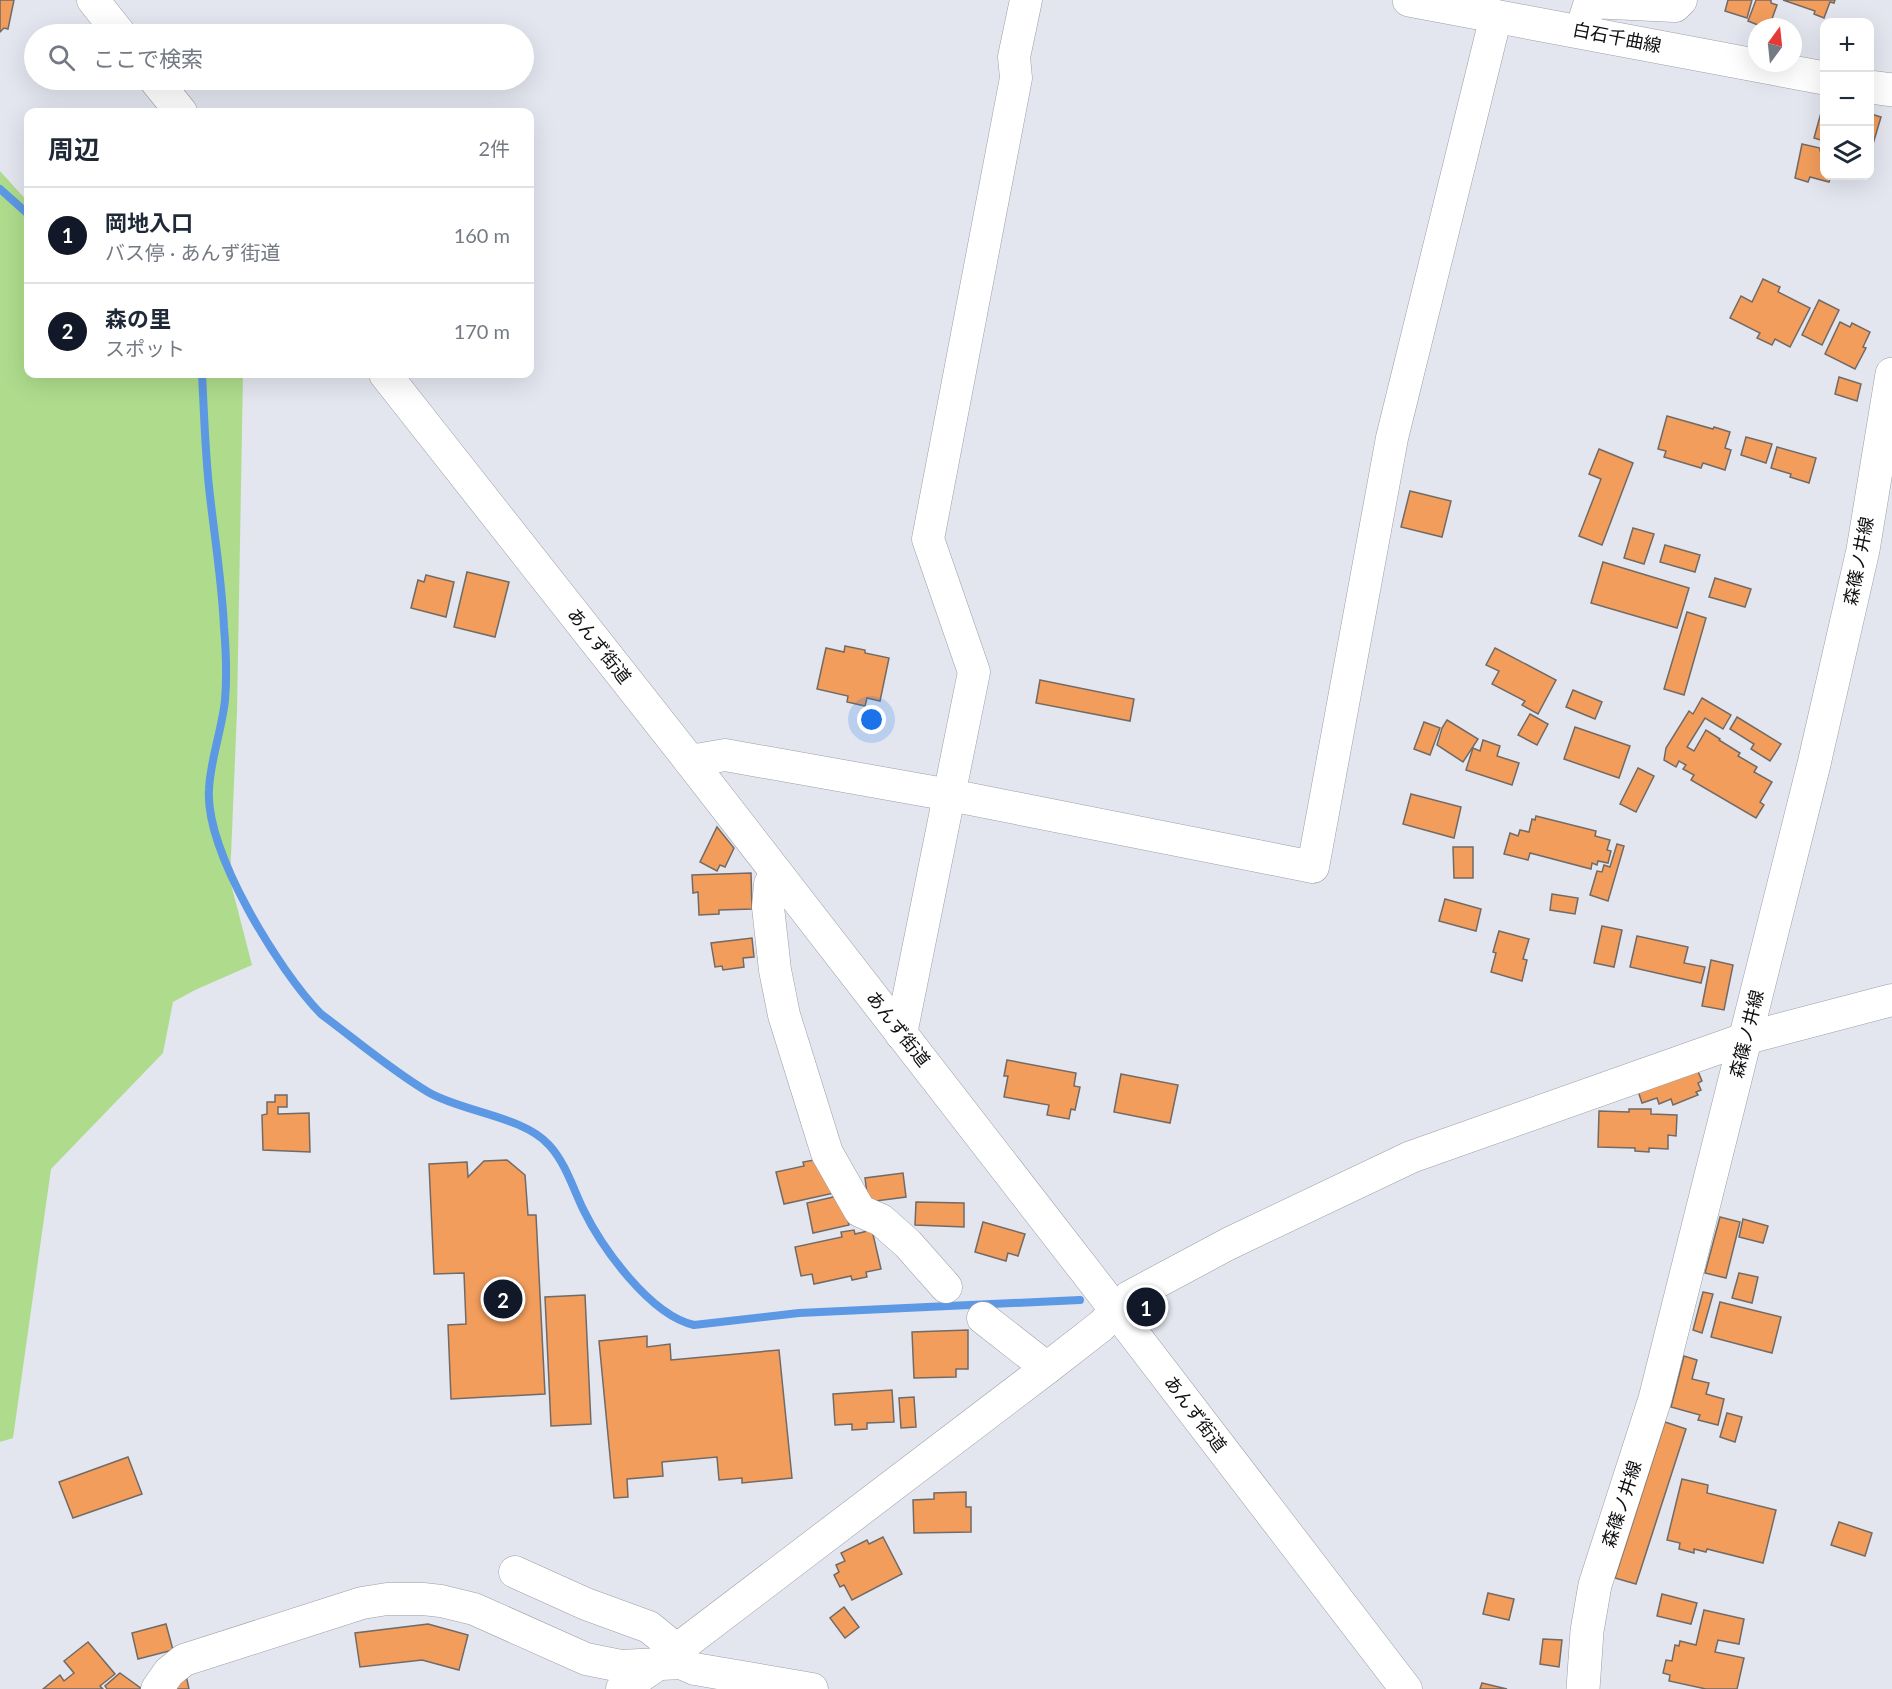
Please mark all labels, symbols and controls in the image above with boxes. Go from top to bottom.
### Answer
street label: 白石千曲線 [1571,18,1663,56]
north arrow [1748,18,1802,72]
map controls [1820,18,1874,180]
button: + [1820,18,1874,72]
search box [24,24,534,90]
icon: search [45,41,78,74]
text: ここで検索 [93,45,203,72]
button: − [1820,72,1874,126]
button: layers [1820,126,1874,180]
text: 周辺 [48,133,100,165]
text: 2件 [478,136,510,160]
text: 岡地入口 [105,209,193,236]
text: 1 [62,223,73,247]
text: 160 m [454,223,510,247]
text: バス停 · あんず街道 [105,240,280,264]
text: 森の里 [105,305,171,332]
text: 2 [62,319,73,343]
text: 170 m [454,319,510,343]
text: スポット [105,336,185,360]
street label: 森篠ノ井線 [1839,515,1877,607]
street label: あんず街道 [563,603,636,688]
your location [857,705,886,734]
street label: あんず街道 [862,986,935,1071]
street label: 森篠ノ井線 [1724,987,1768,1080]
pin: 2 [484,1276,522,1322]
pin: 1 [1126,1284,1166,1330]
street label: あんず街道 [1160,1371,1232,1456]
street label: 森篠ノ井線 [1597,1457,1645,1550]

